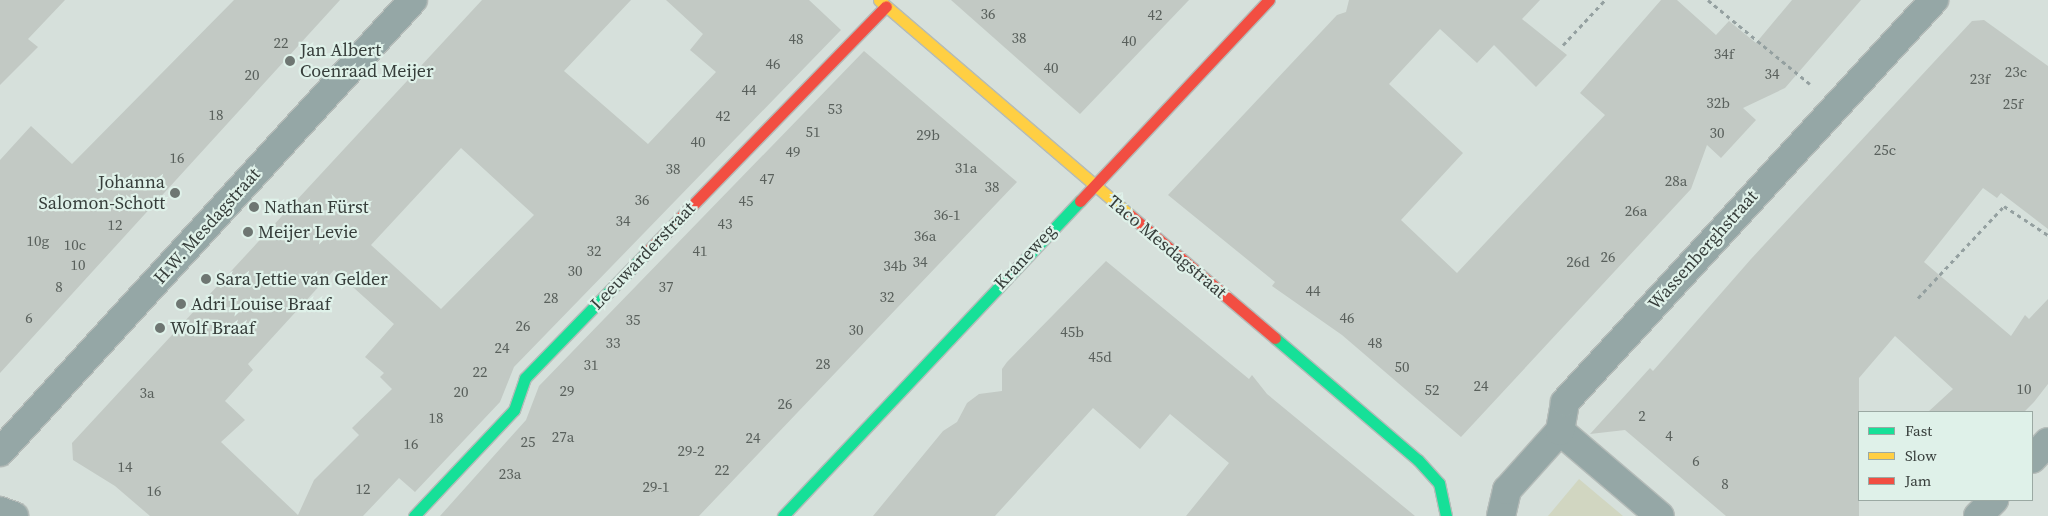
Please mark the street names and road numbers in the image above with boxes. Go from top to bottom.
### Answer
street label: H.W. Mesdagstraat [149,164,265,288]
street label: Wassenberghstraat [1644,186,1762,314]
street label: Taco Mesdagstraat [1103,191,1231,303]
street label: Leeuwarderstraat [586,198,700,314]
street label: Kraneweg [990,220,1060,294]

